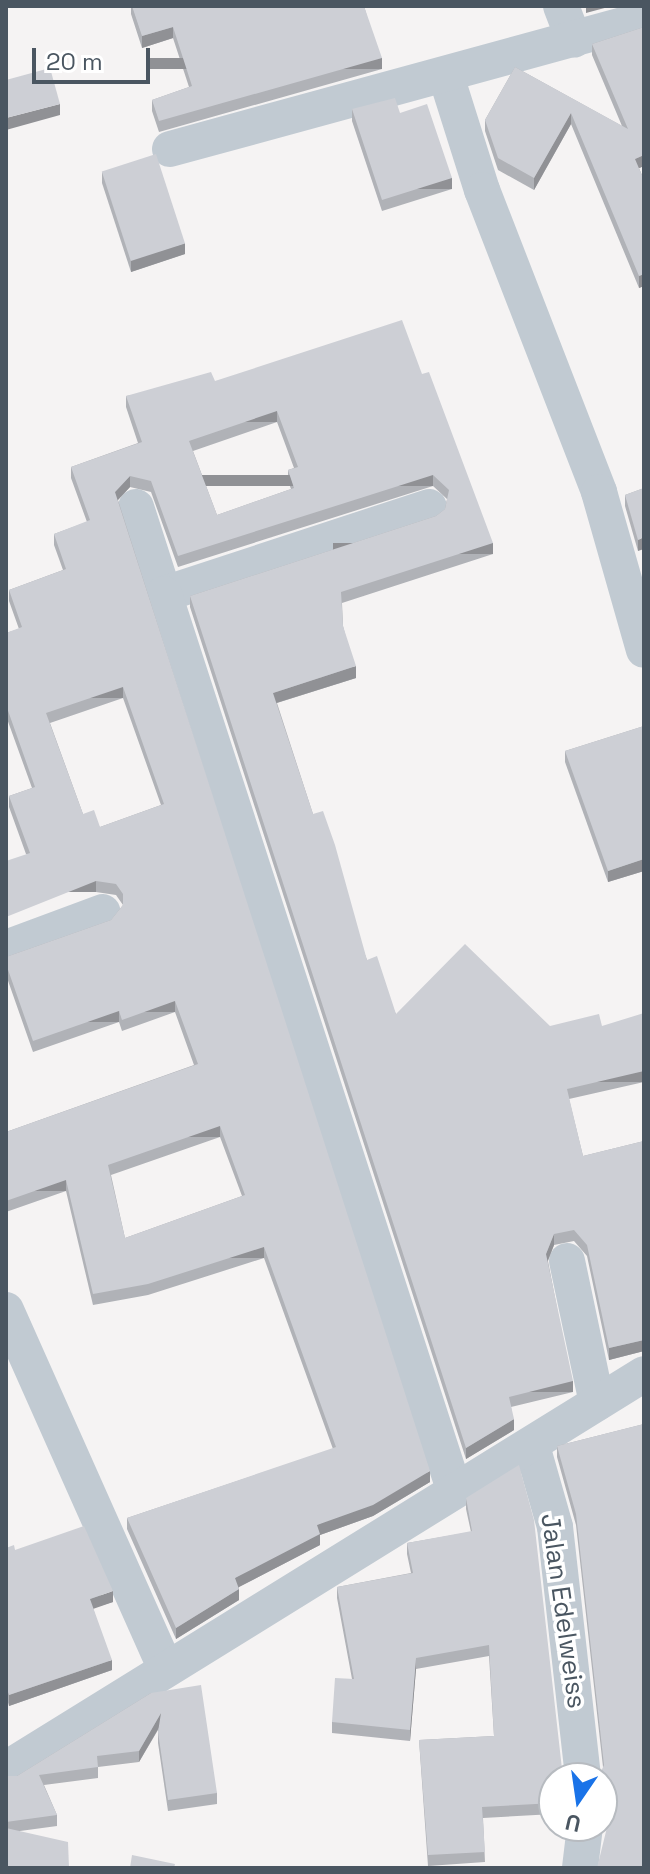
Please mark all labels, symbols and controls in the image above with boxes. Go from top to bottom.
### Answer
scale bar [36,32,154,82]
text: 20 m [46,46,103,77]
street label: Jalan Edelweiss [534,1512,592,1710]
north arrow [538,1762,618,1842]
text: U [563,1808,583,1839]

